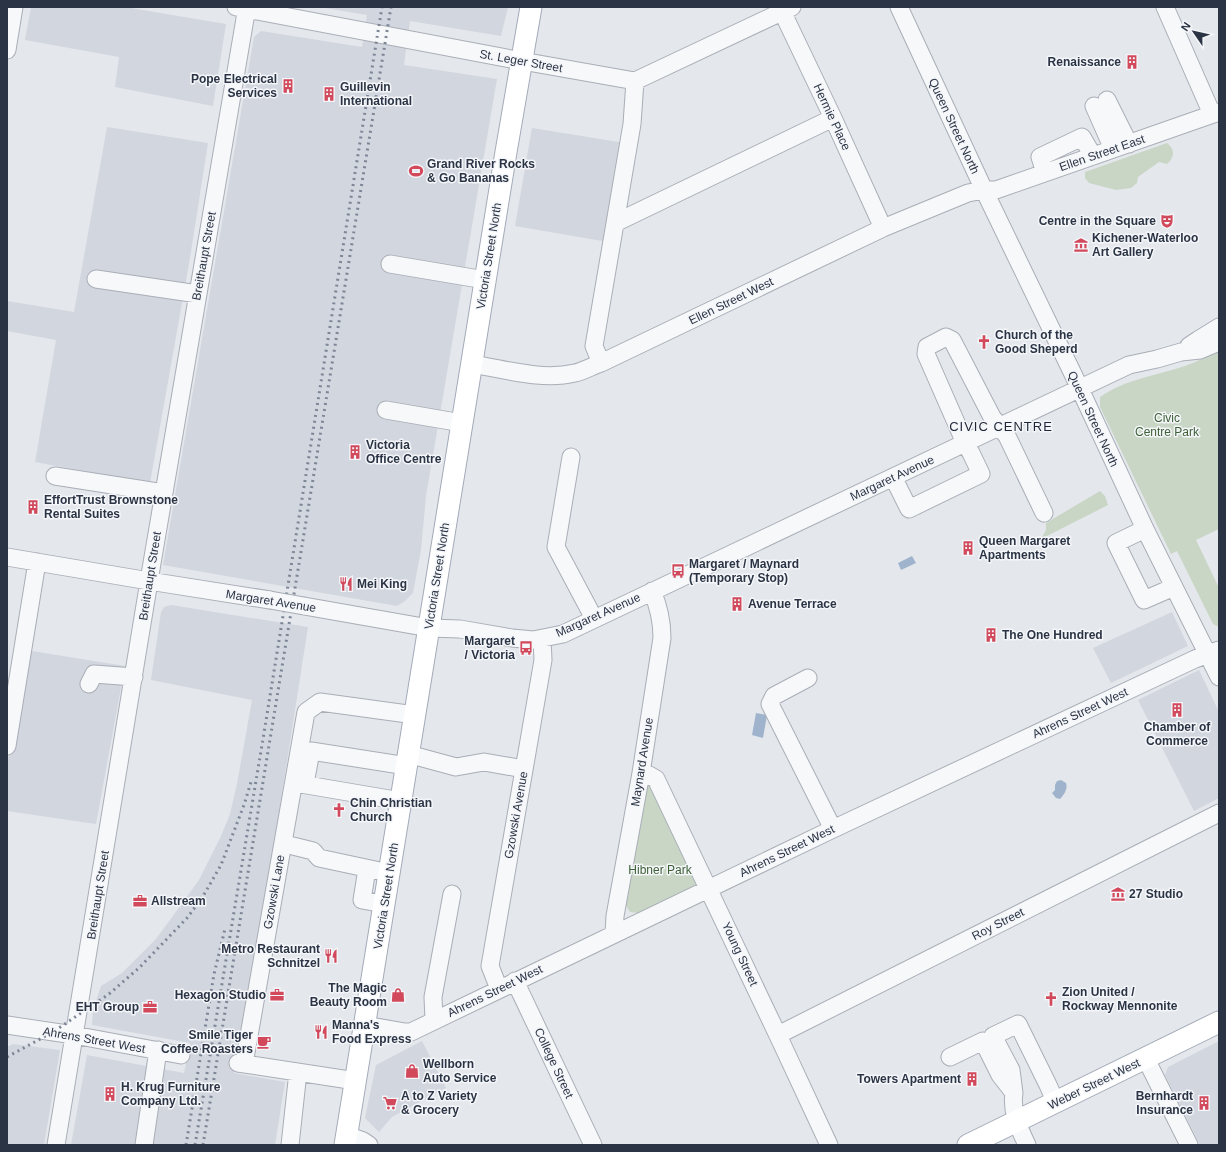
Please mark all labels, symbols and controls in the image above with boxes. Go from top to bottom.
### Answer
north arrow [1174,12,1214,52]
text: N [1179,20,1193,33]
street label: St. Leger Street [478,47,564,75]
building icon: Renaissance [1124,54,1140,70]
place label: Renaissance [1048,55,1121,69]
place label: Pope Electrical Services [191,72,277,100]
street label: Queen Street North [926,76,982,176]
building icon: Pope Electrical Services [280,78,296,94]
place label: Guillevin International [340,80,412,108]
street label: Hermie Place [810,81,854,153]
building icon: Guillevin International [321,86,337,102]
street label: Ellen Street East [1057,132,1147,174]
place label: Grand River Rocks & Go Bananas [427,157,535,185]
sports icon: Grand River Rocks & Go Bananas [408,163,424,179]
street label: Victoria Street North [474,202,504,310]
street label: Breithaupt Street [189,210,219,302]
theatre icon: Centre in the Square [1159,213,1175,229]
place label: Centre in the Square [1039,214,1156,228]
place label: Kichener-Waterloo Art Gallery [1092,231,1198,259]
museum icon: Kichener-Waterloo Art Gallery [1073,237,1089,253]
street label: Ellen Street West [686,274,776,328]
place label: Church of the Good Sheperd [995,328,1078,356]
church icon: Church of the Good Sheperd [976,334,992,350]
street label: Queen Street North [1065,369,1121,469]
park label: Civic Centre Park [1135,411,1200,439]
district label: CIVIC CENTRE [949,419,1053,434]
place label: Victoria Office Centre [366,438,442,466]
building icon: Victoria Office Centre [347,444,363,460]
street label: Margaret Avenue [848,452,937,504]
place label: EffortTrust Brownstone Rental Suites [44,493,178,521]
building icon: EffortTrust Brownstone Rental Suites [25,499,41,515]
street label: Victoria Street North [422,522,452,630]
street label: Breithaupt Street [136,530,164,622]
place label: Queen Margaret Apartments [979,534,1070,562]
building icon: Queen Margaret Apartments [960,540,976,556]
place label: Margaret / Maynard (Temporary Stop) [689,557,799,585]
bus stop icon: Margaret / Maynard (Temporary Stop) [670,563,686,579]
restaurant icon: Mei King [338,576,354,592]
place label: Mei King [357,577,407,591]
street label: Margaret Avenue [225,587,317,615]
street label: Margaret Avenue [554,590,643,640]
building icon: Avenue Terrace [729,596,745,612]
place label: Avenue Terrace [748,597,837,611]
building icon: The One Hundred [983,627,999,643]
place label: The One Hundred [1002,628,1103,642]
place label: Margaret / Victoria [464,634,515,662]
bus stop icon: Margaret / Victoria [518,640,534,656]
street label: Ahrens Street West [1030,684,1131,741]
building icon: Chamber of Commerce [1169,702,1185,718]
street label: Maynard Avenue [628,716,656,807]
place label: Chamber of Commerce [1144,720,1211,748]
street label: Gzowski Avenue [501,770,531,860]
place label: Chin Christian Church [350,796,432,824]
church icon: Chin Christian Church [331,802,347,818]
street label: Ahrens Street West [737,822,837,880]
street label: Victoria Street North [371,842,401,950]
street label: Breithaupt Street [84,849,112,941]
street label: Gzowski Lane [261,853,287,930]
park label: Hibner Park [628,863,693,877]
museum icon: 27 Studio [1110,886,1126,902]
place label: 27 Studio [1129,887,1183,901]
office icon: Allstream [132,893,148,909]
place label: Allstream [151,894,206,908]
street label: Roy Street [970,905,1027,943]
street label: Young Street [719,920,761,989]
place label: Metro Restaurant Schnitzel [221,942,320,970]
restaurant icon: Metro Restaurant Schnitzel [323,948,339,964]
street label: Ahrens Street West [445,962,545,1020]
place label: The Magic Beauty Room [310,981,387,1009]
place label: Zion United / Rockway Mennonite [1062,985,1178,1013]
office icon: Hexagon Studio [269,987,285,1003]
shop icon: The Magic Beauty Room [390,987,406,1003]
place label: Hexagon Studio [175,988,266,1002]
church icon: Zion United / Rockway Mennonite [1043,991,1059,1007]
office icon: EHT Group [142,999,158,1015]
place label: EHT Group [76,1000,139,1014]
place label: Manna's Food Express [332,1018,412,1046]
street label: Ahrens Street West [42,1024,147,1056]
restaurant icon: Manna's Food Express [313,1024,329,1040]
street label: College Street [532,1026,577,1101]
place label: Smile Tiger Coffee Roasters [161,1028,253,1056]
cafe icon: Smile Tiger Coffee Roasters [256,1034,272,1050]
street label: Weber Street West [1046,1055,1143,1112]
place label: Wellborn Auto Service [423,1057,497,1085]
shop icon: Wellborn Auto Service [404,1063,420,1079]
building icon: Towers Apartment [964,1071,980,1087]
place label: Towers Apartment [857,1072,961,1086]
place label: H. Krug Furniture Company Ltd. [121,1080,221,1108]
building icon: H. Krug Furniture Company Ltd. [102,1086,118,1102]
place label: A to Z Variety & Grocery [401,1089,478,1117]
place label: Bernhardt Insurance [1136,1089,1193,1117]
supermarket icon: A to Z Variety & Grocery [382,1095,398,1111]
building icon: Bernhardt Insurance [1196,1095,1212,1111]

